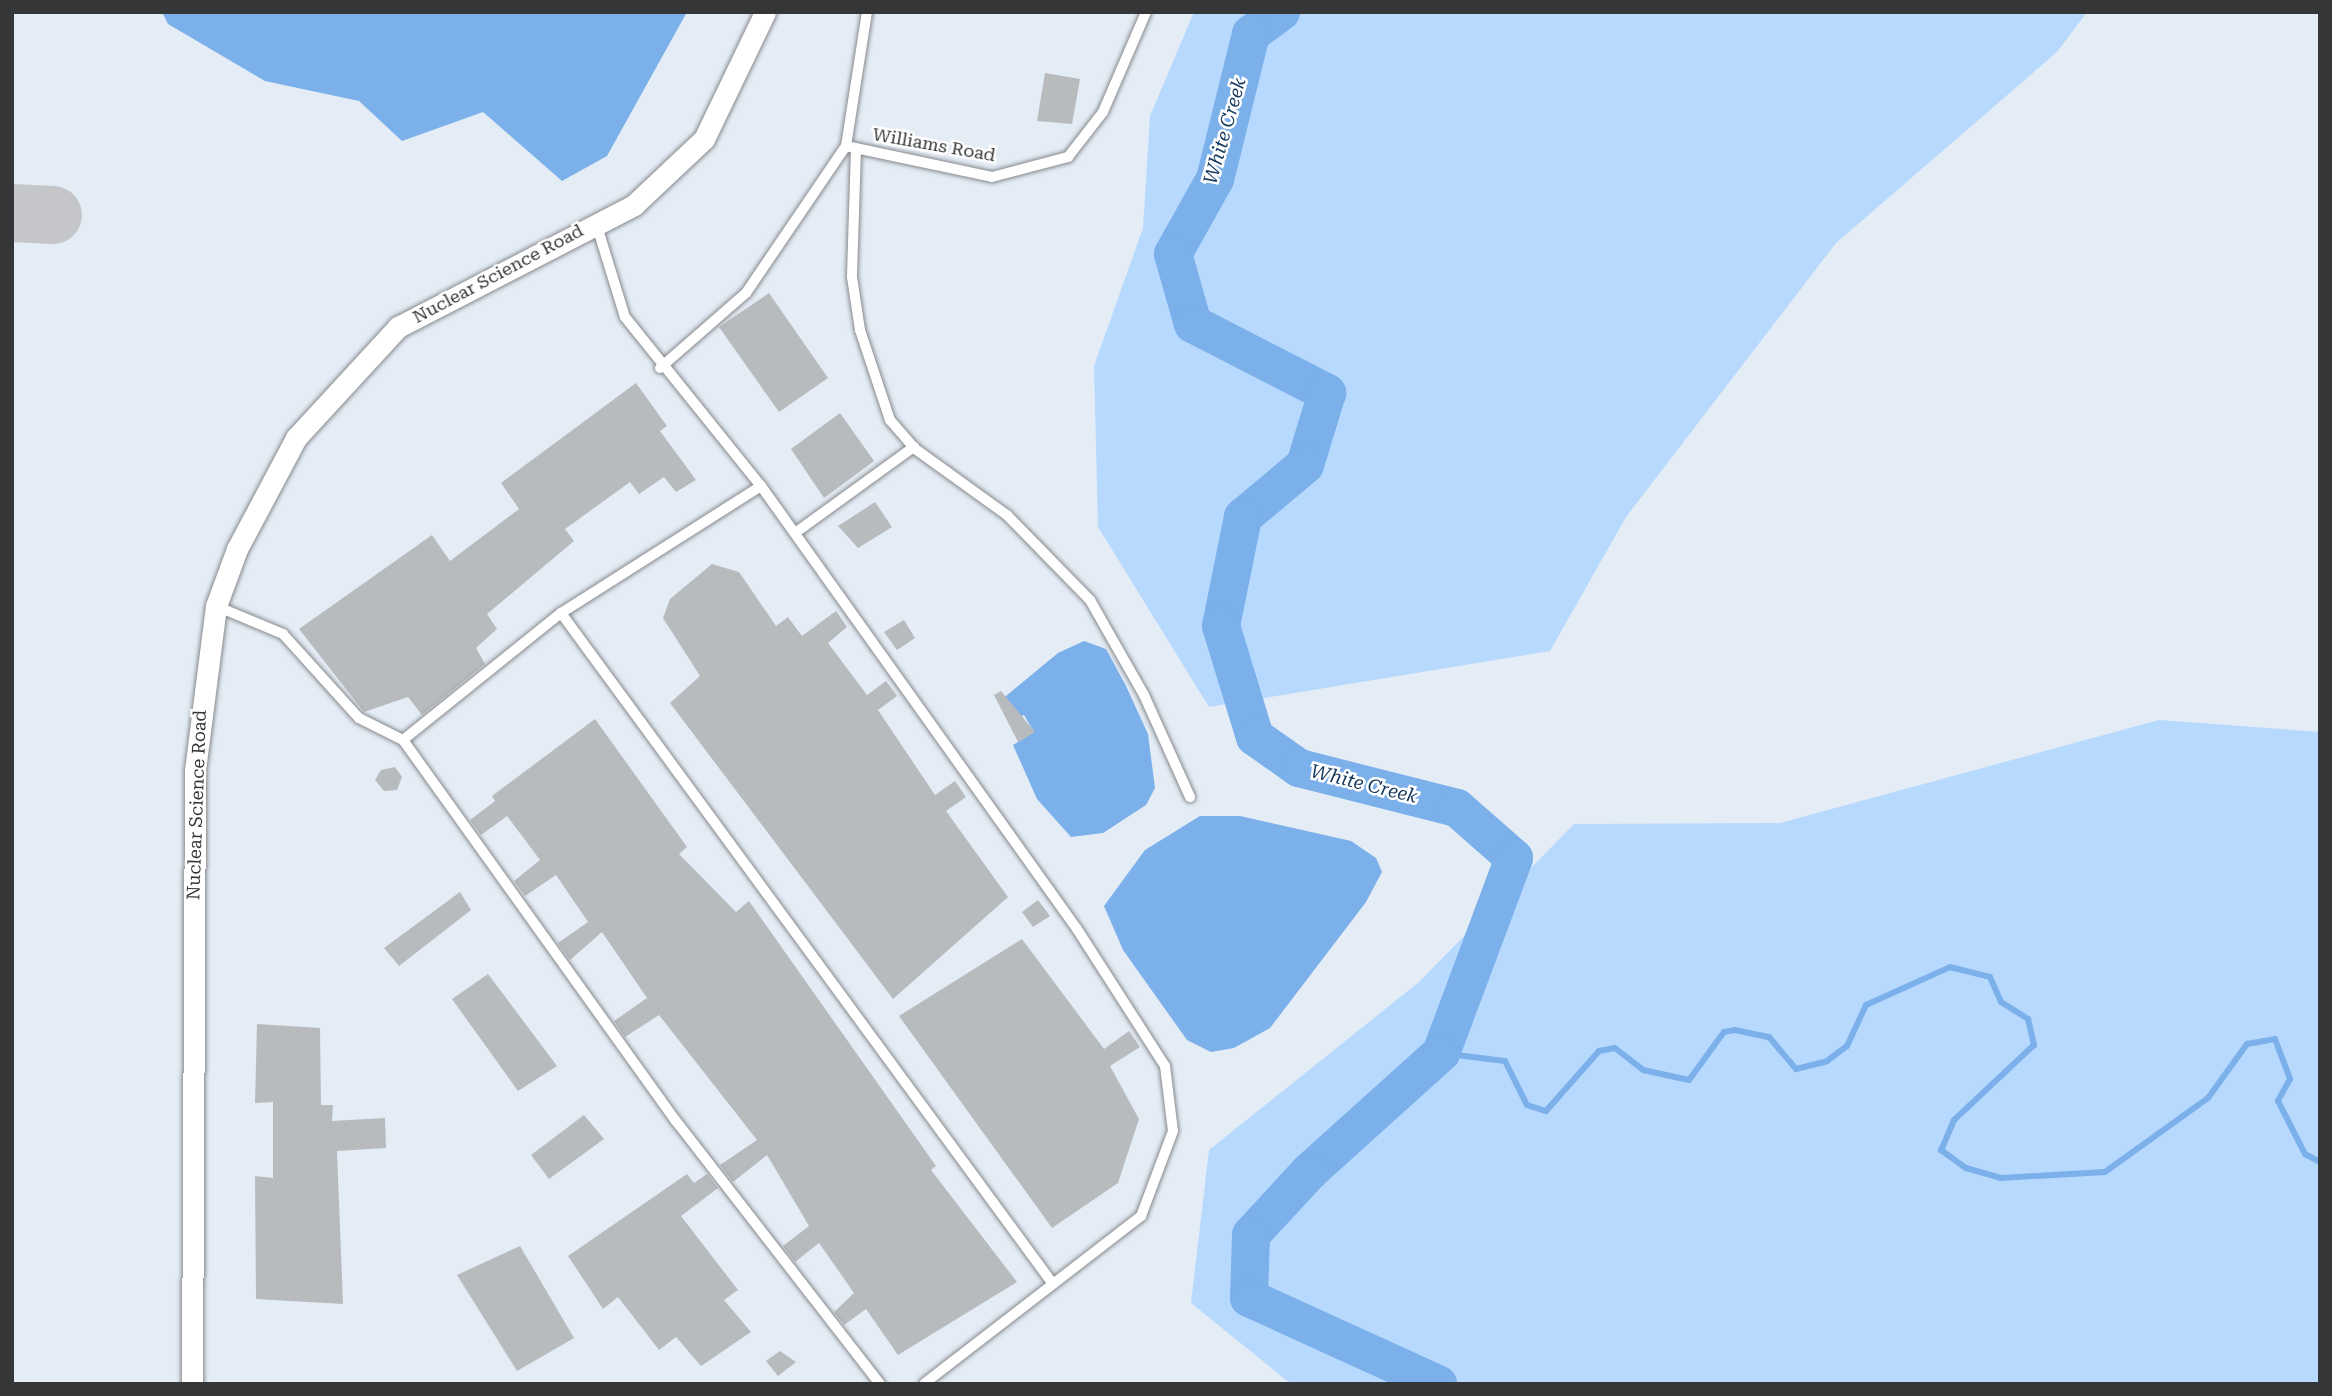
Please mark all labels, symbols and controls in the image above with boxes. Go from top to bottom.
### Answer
water label: White Creek [1199,75,1251,187]
street label: Williams Road [871,124,997,166]
street label: Nuclear Science Road [409,220,587,328]
street label: Nuclear Science Road [183,710,211,900]
water label: White Creek [1308,760,1420,808]

